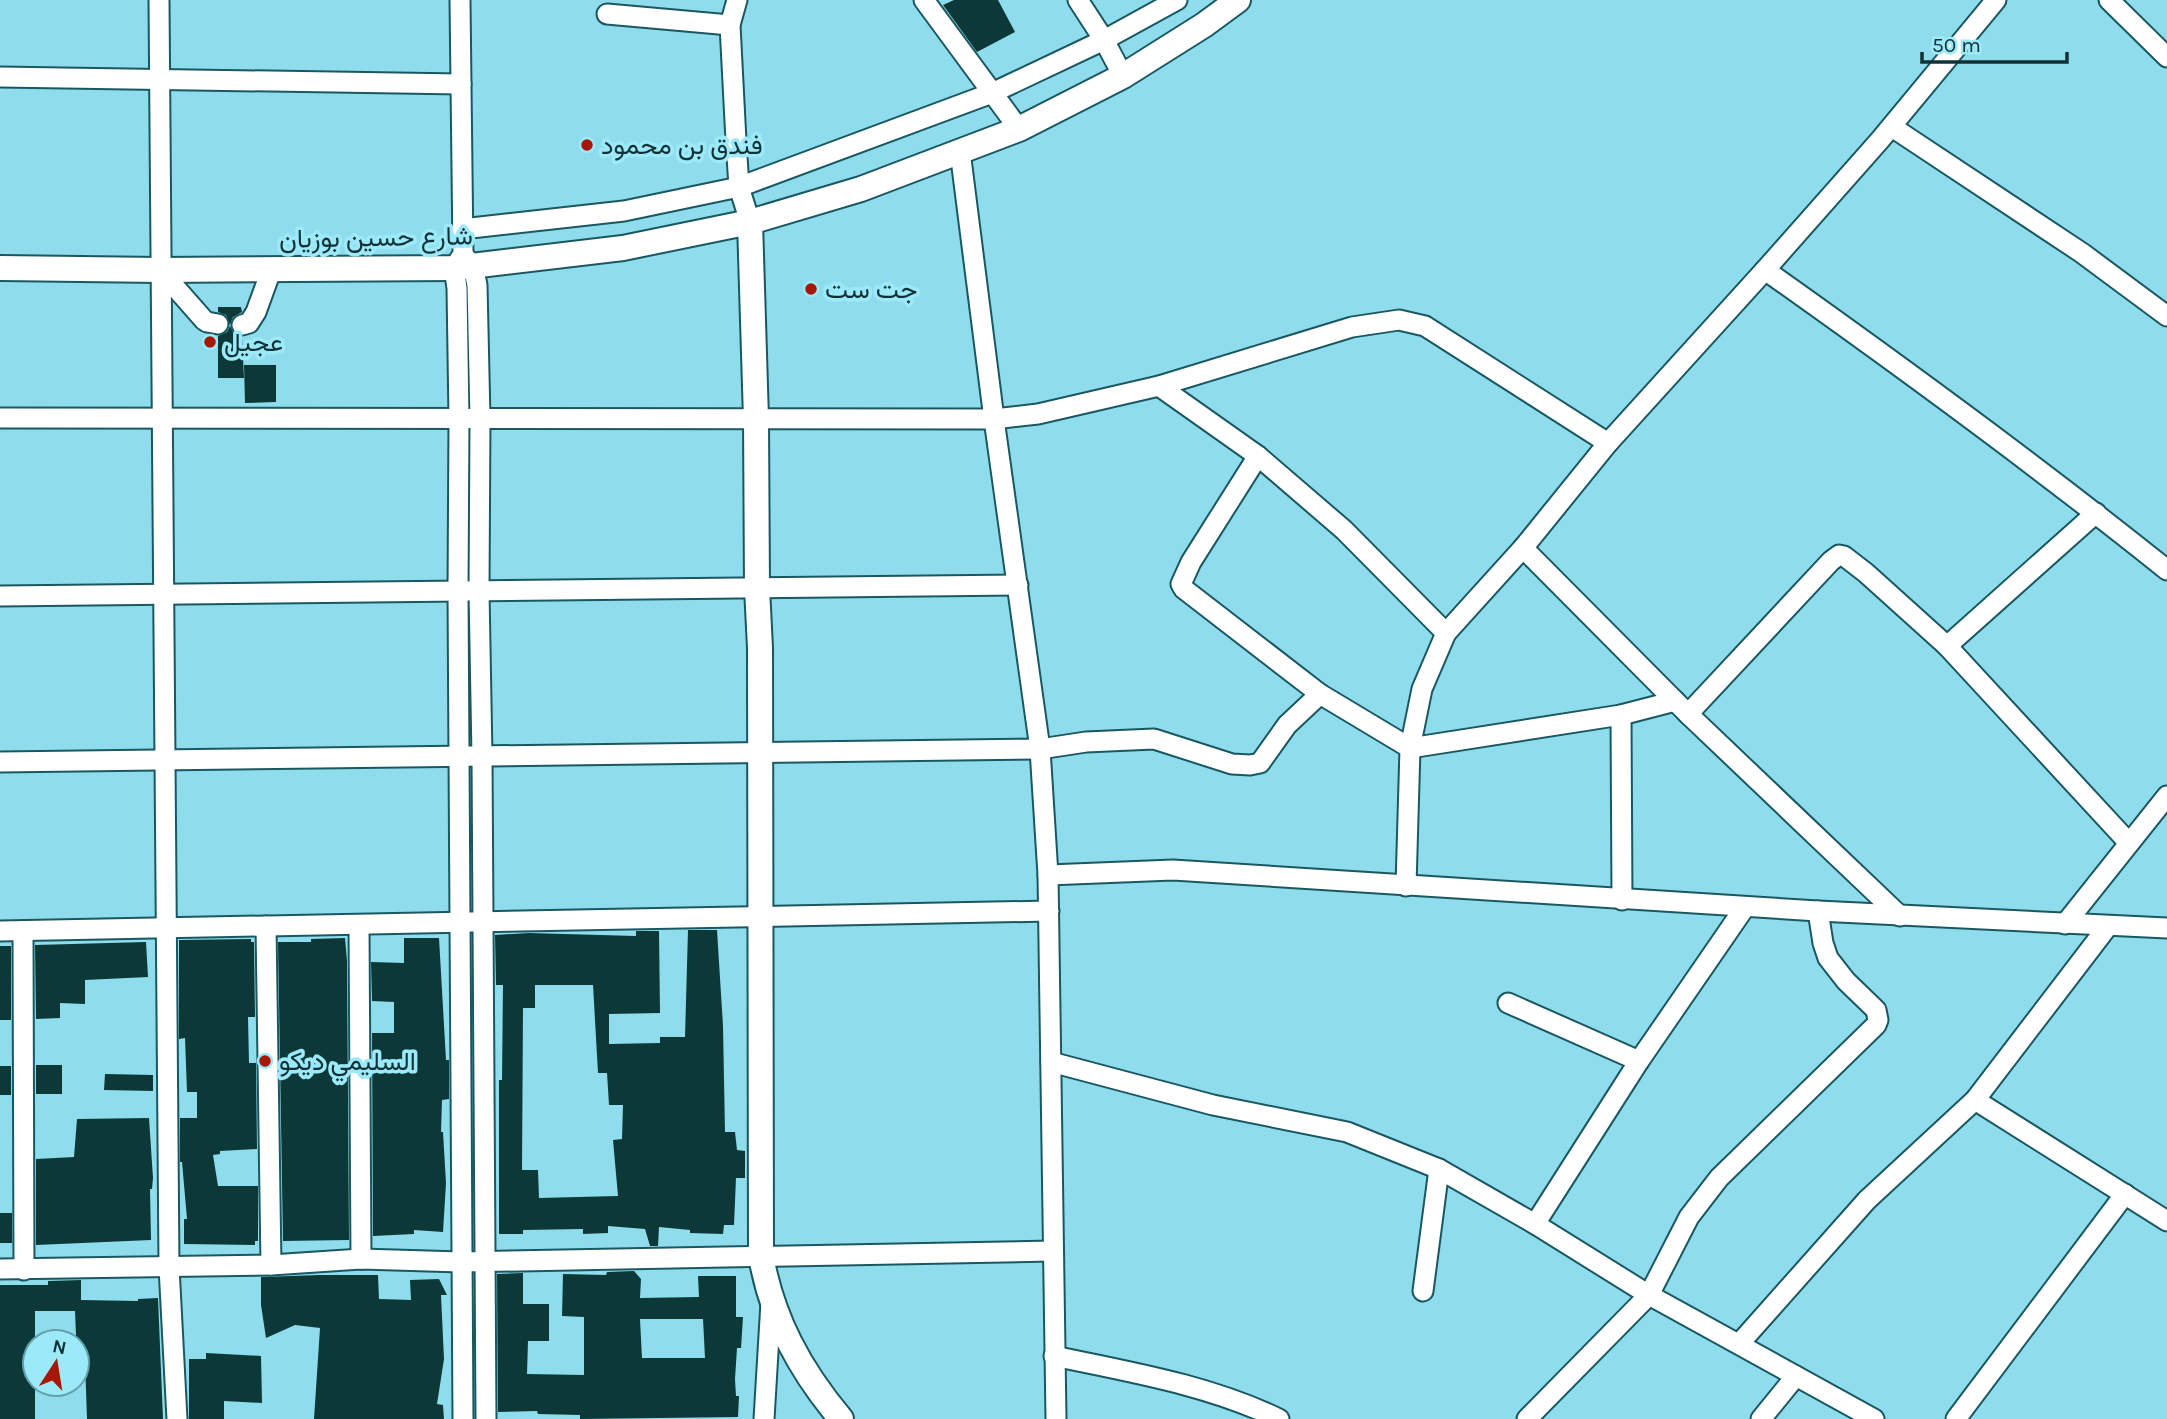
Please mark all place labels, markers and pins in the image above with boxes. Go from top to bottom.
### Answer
place label: فندق بن محمود [601,130,763,161]
marker: فندق بن محمود [579,137,595,153]
place label: جت ست [825,274,917,305]
marker: جت ست [803,281,819,297]
place label: عجيل [224,327,283,358]
marker: عجيل [202,334,218,350]
place label: السليمي ديكو [279,1046,416,1082]
marker: السليمي ديكو [257,1053,273,1069]

